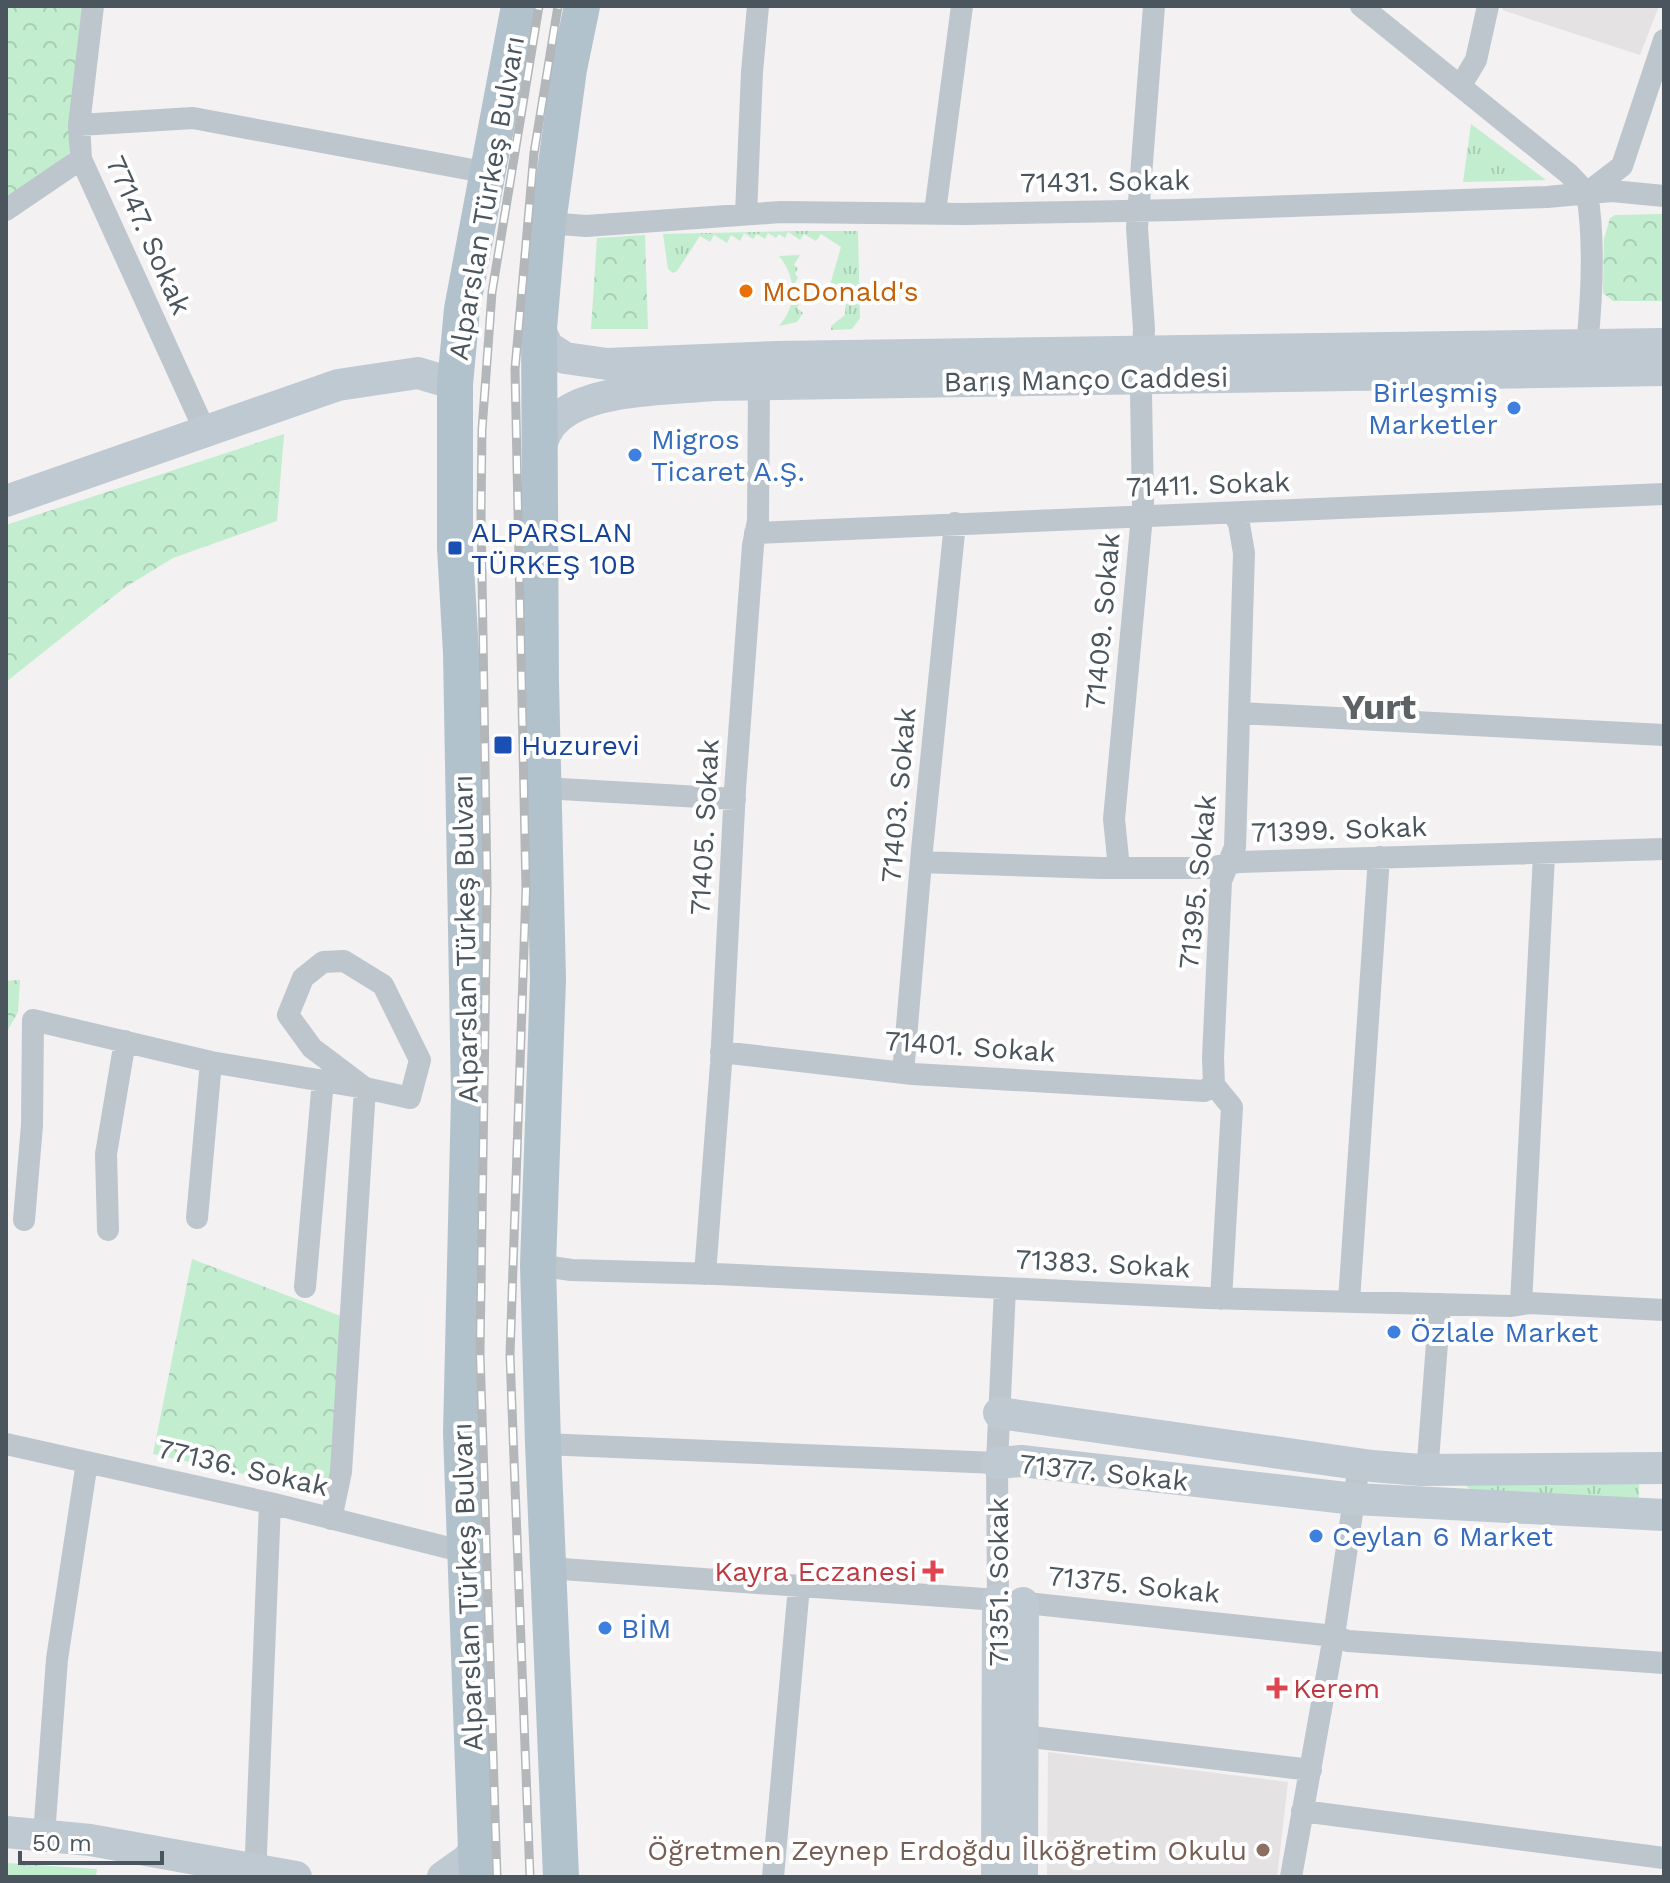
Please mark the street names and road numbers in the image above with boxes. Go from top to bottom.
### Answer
street label: Alparslan Türkeş Bulvarı [442,33,531,363]
street label: 77147. Sokak [99,151,198,320]
street label: 71431. Sokak [1020,164,1190,199]
street label: Barış Manço Caddesi [943,361,1229,398]
street label: 71411. Sokak [1125,465,1291,504]
street label: 71409. Sokak [1078,531,1127,711]
street label: 71403. Sokak [874,706,923,884]
street label: 71405. Sokak [683,738,726,916]
street label: Alparslan Türkeş Bulvarı [446,774,485,1104]
street label: 71395. Sokak [1172,793,1223,971]
street label: 71399. Sokak [1250,810,1428,849]
street label: 71401. Sokak [883,1024,1057,1069]
street label: 71383. Sokak [1015,1242,1191,1285]
street label: Alparslan Türkeş Bulvarı [445,1422,490,1752]
street label: 77136. Sokak [154,1432,332,1503]
street label: 71377. Sokak [1018,1447,1190,1498]
street label: 71351. Sokak [982,1497,1015,1667]
street label: 71375. Sokak [1046,1559,1222,1610]

